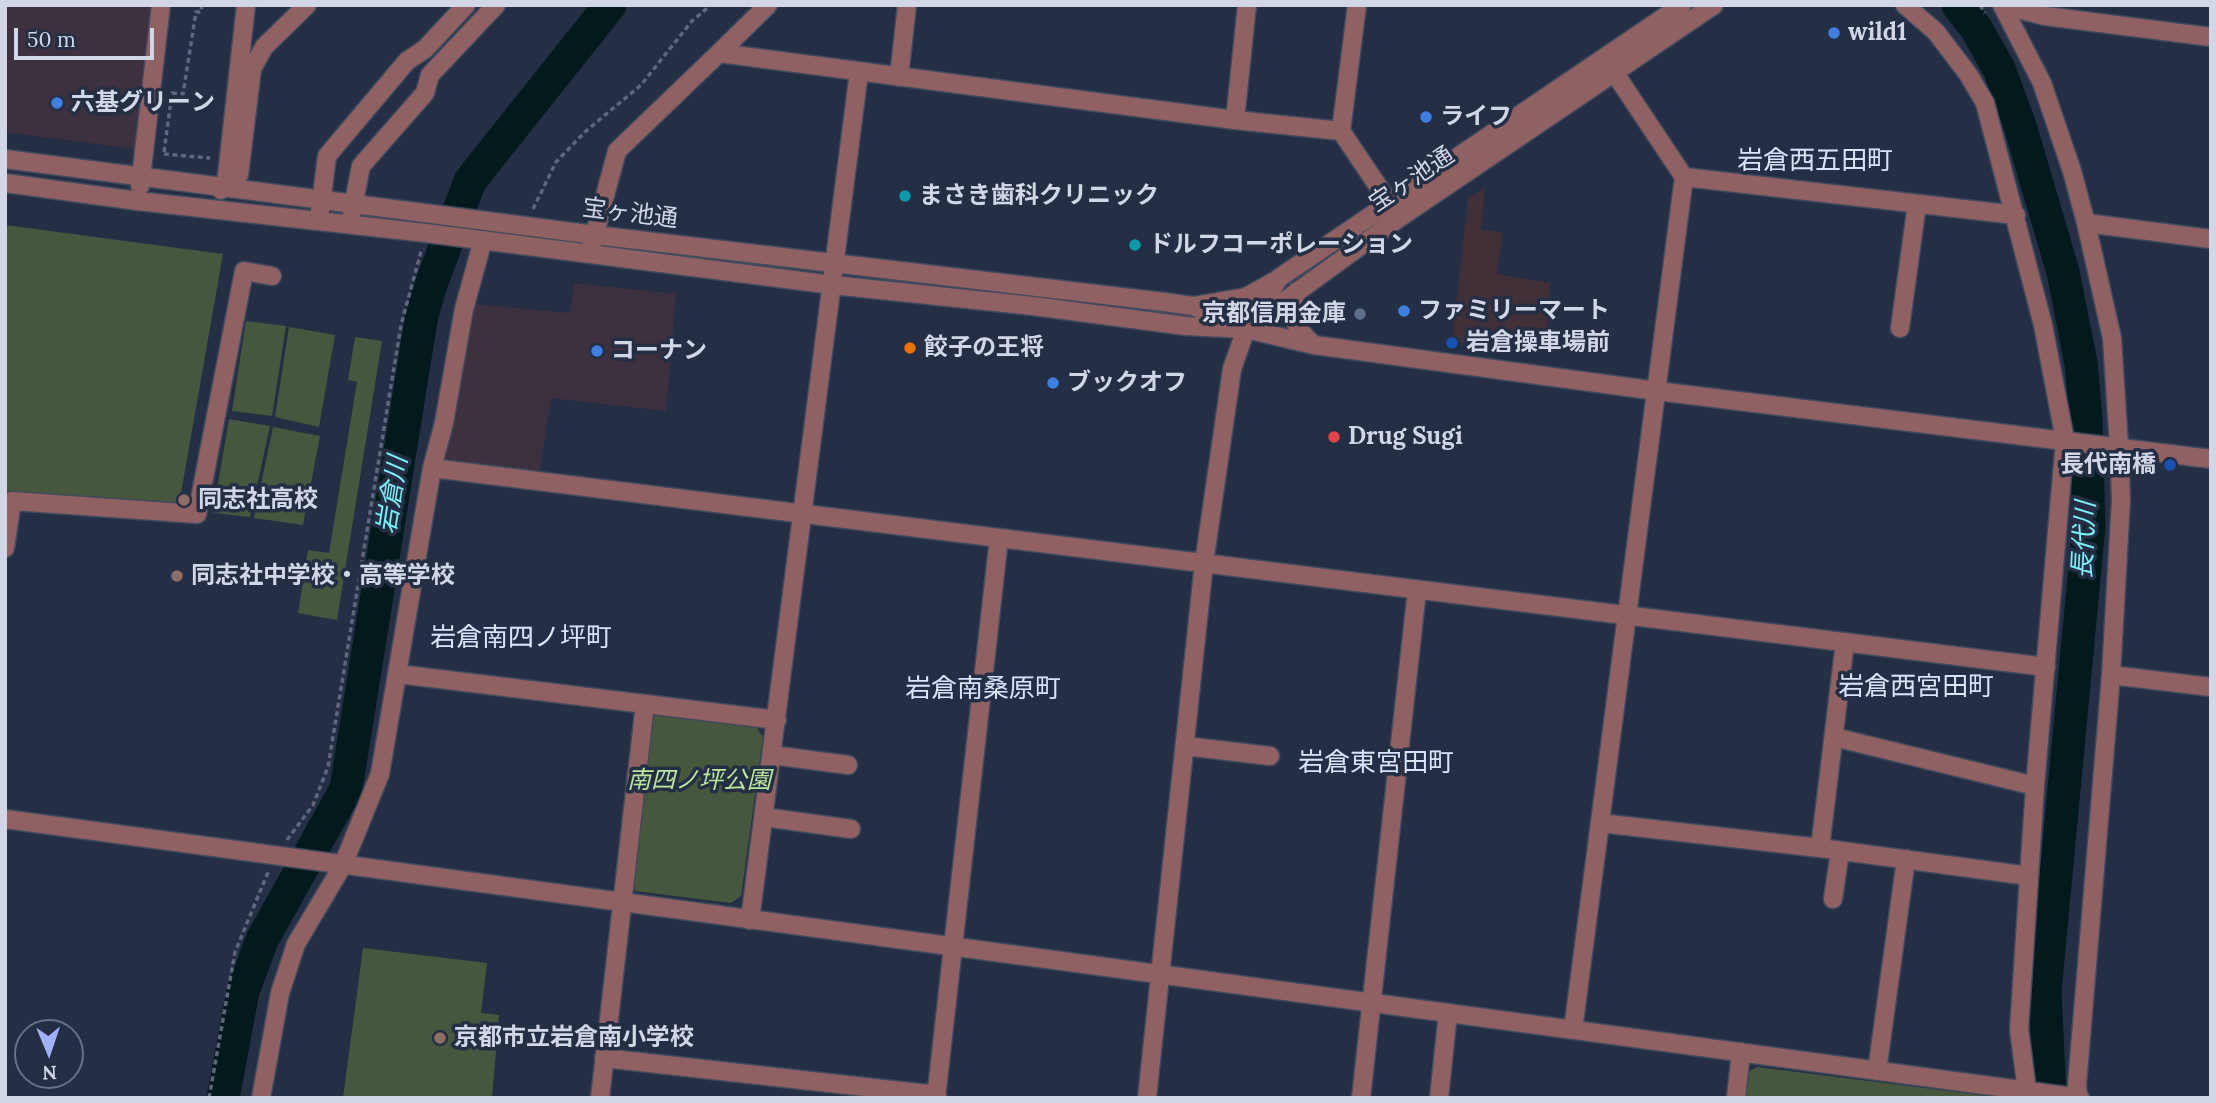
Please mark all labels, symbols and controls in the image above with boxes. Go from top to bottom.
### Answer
scale bar [18,14,158,58]
place label: wild1 [1848,19,1907,47]
marker: wild1 [1826,25,1842,41]
text: 50 m [27,26,76,53]
place label: 六基グリーン [71,89,215,117]
marker: 六基グリーン [49,95,65,111]
place label: ライフ [1440,103,1512,131]
marker: ライフ [1418,109,1434,125]
street label: 宝ヶ池通 [1364,141,1460,219]
district label: 岩倉西五田町 [1737,146,1893,178]
place label: まさき歯科クリニック [919,182,1159,210]
marker: まさき歯科クリニック [897,188,913,204]
street label: 宝ヶ池通 [581,194,679,234]
place label: ドルフコーポレーション [1149,231,1413,259]
marker: ドルフコーポレーション [1127,237,1143,253]
place label: ファミリーマート [1418,297,1610,325]
place label: 京都信用金庫 [1202,300,1346,328]
marker: ファミリーマート [1396,303,1412,319]
marker: 京都信用金庫 [1352,306,1368,322]
place label: 岩倉操車場前 [1466,329,1610,357]
place label: 餃子の王将 [924,334,1044,362]
marker: 岩倉操車場前 [1444,335,1460,351]
place label: コーナン [611,337,707,365]
marker: 餃子の王将 [902,340,918,356]
marker: コーナン [589,343,605,359]
place label: ブックオフ [1067,369,1187,397]
marker: ブックオフ [1045,375,1061,391]
place label: Drug Sugi [1348,423,1463,451]
marker: Drug Sugi [1326,429,1342,445]
place label: 長代南橋 [2060,451,2156,479]
water label: 岩倉川 [371,454,415,536]
marker: 長代南橋 [2162,457,2178,473]
place label: 同志社高校 [198,486,318,514]
marker: 同志社高校 [176,492,192,508]
water label: 長代川 [2067,500,2103,580]
place label: 同志社中学校・高等学校 [191,562,455,590]
marker: 同志社中学校・高等学校 [169,568,185,584]
district label: 岩倉南四ノ坪町 [430,623,612,655]
district label: 岩倉西宮田町 [1838,672,1994,704]
district label: 岩倉南桑原町 [905,674,1061,706]
district label: 岩倉東宮田町 [1298,748,1454,780]
park label: 南四ノ坪公園 [627,767,771,795]
north arrow [14,1019,84,1089]
place label: 京都市立岩倉南小学校 [454,1024,694,1052]
marker: 京都市立岩倉南小学校 [432,1030,448,1046]
text: N [42,1061,57,1085]

